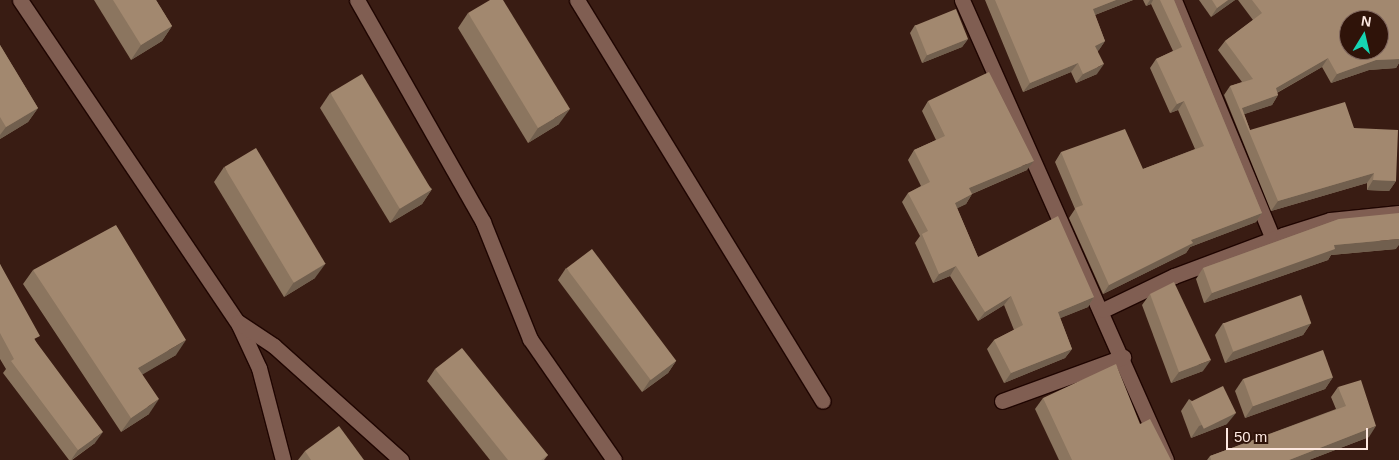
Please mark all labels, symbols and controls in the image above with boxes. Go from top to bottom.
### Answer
north arrow [1339,10,1389,60]
text: N [1360,12,1372,30]
scale bar [1229,418,1372,450]
text: 50 m [1234,428,1267,445]

